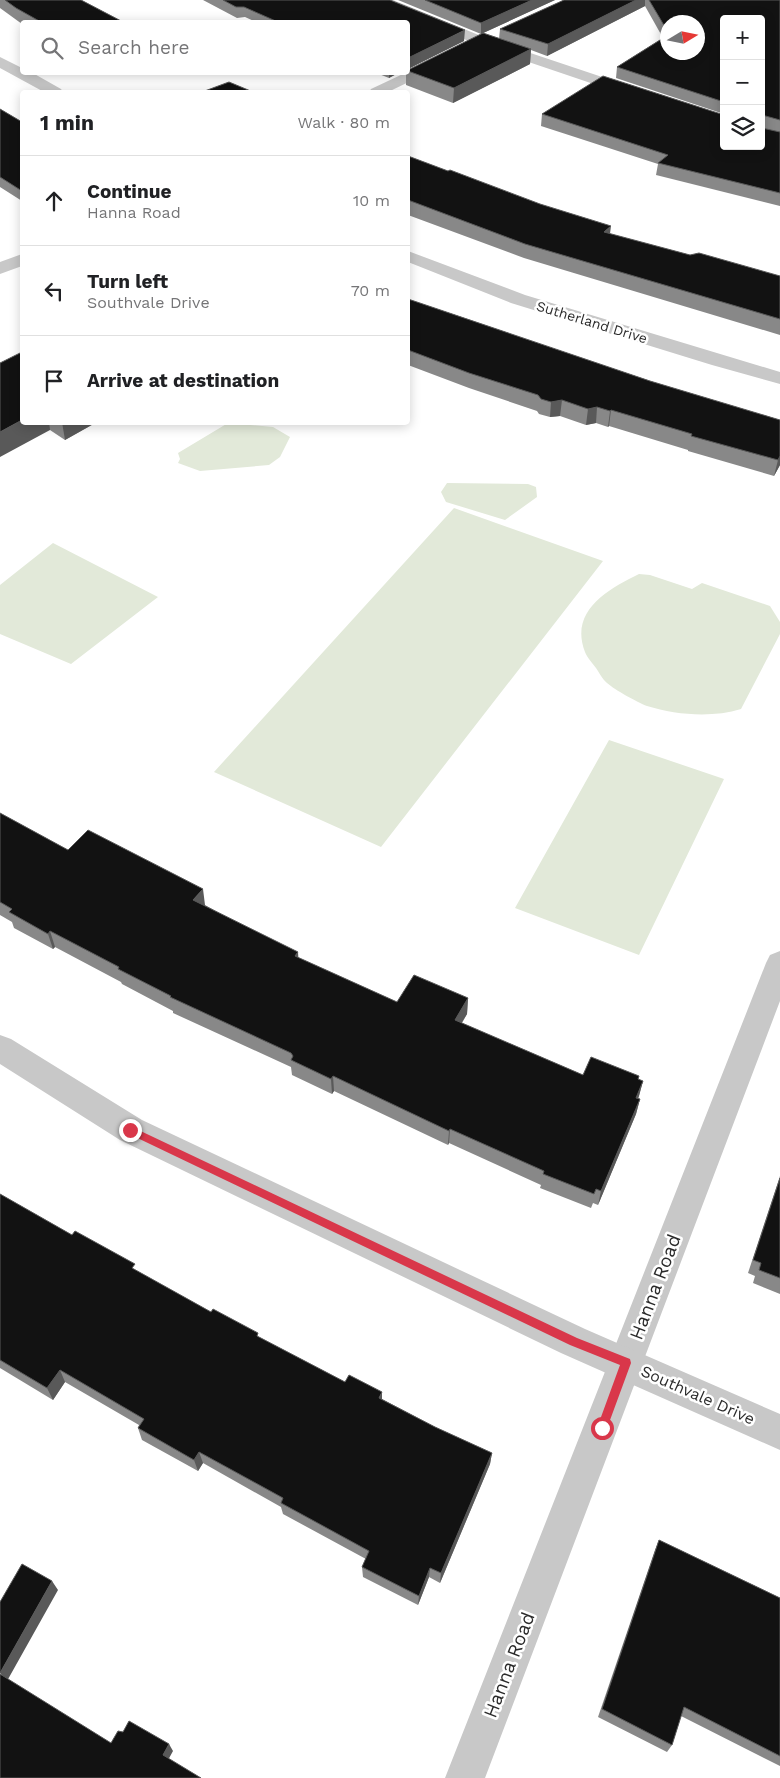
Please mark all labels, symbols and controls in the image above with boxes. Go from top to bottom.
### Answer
north arrow [660,15,705,60]
map controls [720,15,765,150]
button: + [720,15,765,60]
search box [20,20,410,75]
icon: search [38,34,66,62]
text: Search here [78,36,189,59]
button: − [720,60,765,105]
button: layers [720,105,765,150]
text: 1 min [40,110,94,135]
text: Walk · 80 m [298,113,390,132]
text: Continue [87,180,171,203]
icon: ahead [40,187,68,215]
text: 10 m [353,191,390,210]
text: Hanna Road [87,203,181,222]
text: Turn left [87,270,168,293]
icon: left [40,277,68,305]
text: 70 m [351,281,390,300]
text: Southvale Drive [87,293,210,312]
street label: Sutherland Drive [535,298,649,346]
icon: arrive [40,367,68,395]
text: Arrive at destination [87,369,279,392]
route end [119,1119,142,1142]
street label: Hanna Road [624,1231,686,1343]
street label: Southvale Drive [638,1361,758,1429]
route start [591,1417,614,1440]
street label: Hanna Road [478,1609,540,1721]

